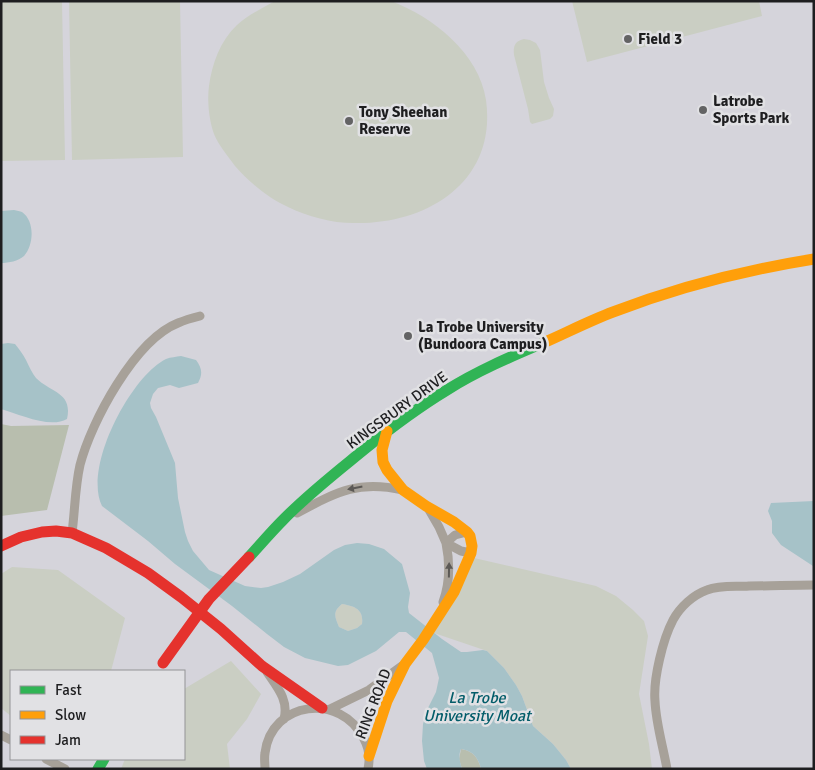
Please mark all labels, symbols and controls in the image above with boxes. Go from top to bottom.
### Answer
place label: Field 3 [638,30,682,48]
marker: Field 3 [622,33,634,45]
place label: Latrobe Sports Park [713,92,790,127]
place label: Tony Sheehan Reserve [359,103,447,138]
marker: Latrobe Sports Park [697,104,709,116]
marker: Tony Sheehan Reserve [343,115,355,127]
place label: La Trobe University (Bundoora Campus) [418,318,547,353]
marker: La Trobe University (Bundoora Campus) [402,330,414,342]
street label: KINGSBURY DRIVE [343,367,451,453]
one-way arrow [347,485,363,493]
one-way arrow [445,562,453,578]
street label: RING ROAD [351,666,395,742]
legend [10,670,185,760]
text: Fast [55,681,82,699]
water label: La Trobe University Moat [423,688,533,726]
text: Slow [55,706,86,724]
text: Jam [55,731,81,749]

